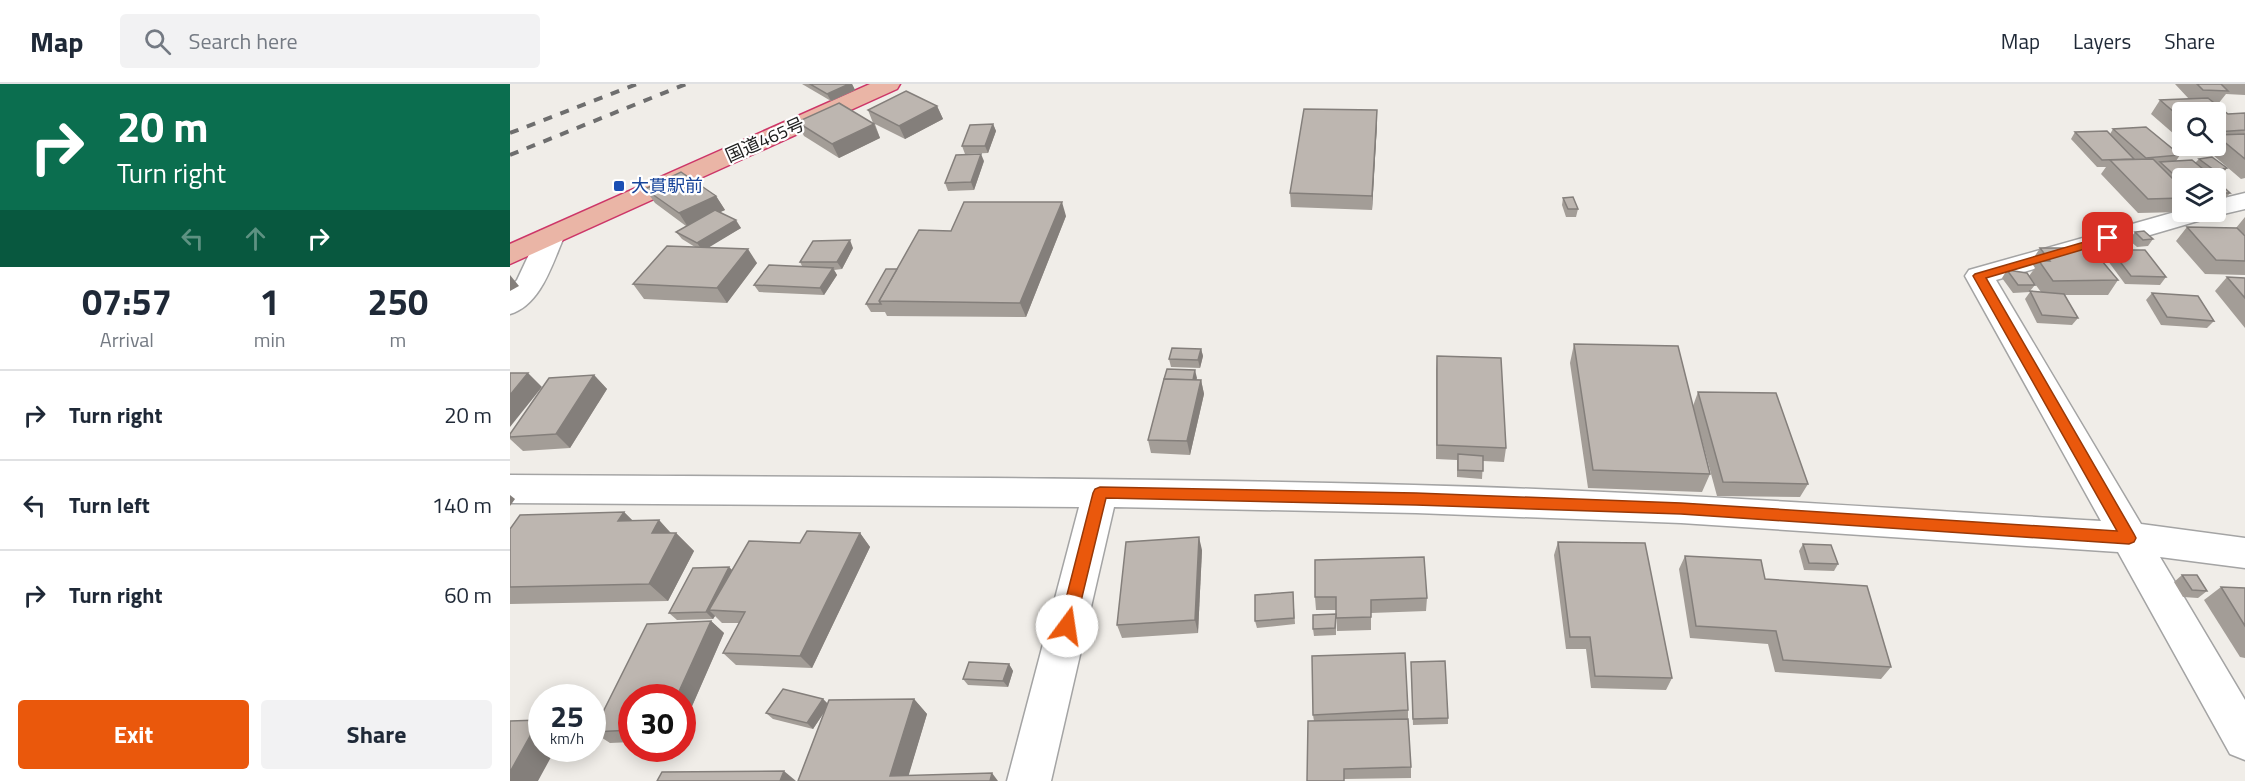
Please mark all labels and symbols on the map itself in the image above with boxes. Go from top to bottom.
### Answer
street label: 国道465号 [721,110,809,169]
place label: 大貫駅前 [631,172,703,199]
marker: 大貫駅前 [612,179,626,193]
pin [2082,212,2133,263]
position arrow [1035,594,1099,658]
speed limit sign: 30 [618,684,696,762]

